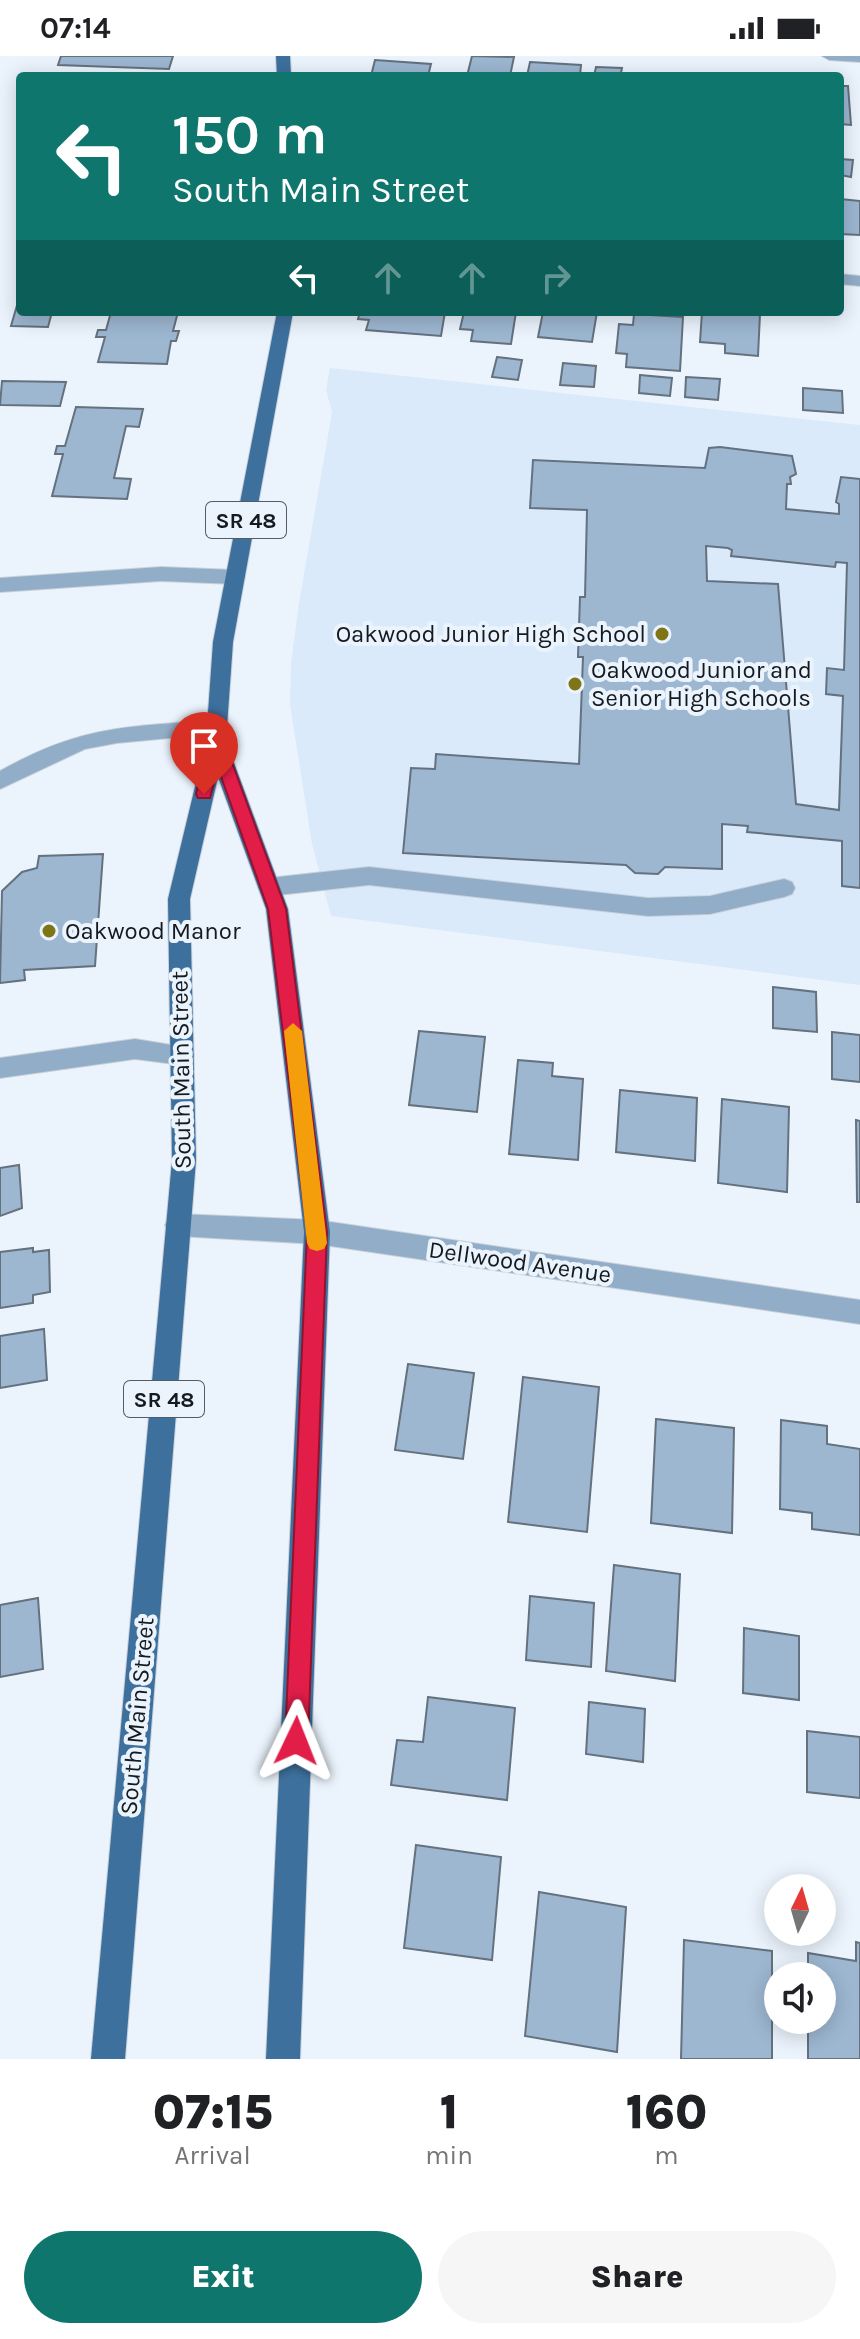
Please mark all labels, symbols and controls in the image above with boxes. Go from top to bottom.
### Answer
text: 07:14 [40,10,111,46]
text: 150 m [172,102,327,167]
icon: left [40,104,144,208]
text: South Main Street [172,169,469,211]
icon: left [282,256,326,300]
icon: ahead [366,256,410,300]
icon: ahead [450,256,494,300]
icon: right [534,256,578,300]
road number: SR 48 [206,502,286,538]
place label: Oakwood Junior High School [336,620,646,648]
marker: Oakwood Junior High School [653,625,671,643]
place label: Oakwood Junior and Senior High Schools [591,656,812,712]
marker: Oakwood Junior and Senior High Schools [566,675,584,693]
pin [170,712,238,794]
icon: arrive [182,724,226,768]
place label: Oakwood Manor [65,917,241,945]
marker: Oakwood Manor [40,922,58,940]
street label: South Main Street [165,971,197,1169]
street label: Dellwood Avenue [427,1235,613,1289]
road number: SR 48 [124,1381,204,1417]
street label: South Main Street [114,1616,160,1816]
position arrow [254,1699,338,1783]
north arrow [764,1874,836,1946]
map controls [764,1874,836,2034]
button: sound [764,1962,836,2034]
text: 07:15 [153,2084,273,2140]
text: 1 [440,2084,458,2140]
text: 160 [626,2084,707,2140]
text: Arrival [175,2140,251,2171]
text: min [425,2140,473,2171]
text: m [654,2140,679,2171]
button: Exit [24,2231,422,2323]
button: Share [438,2231,836,2323]

